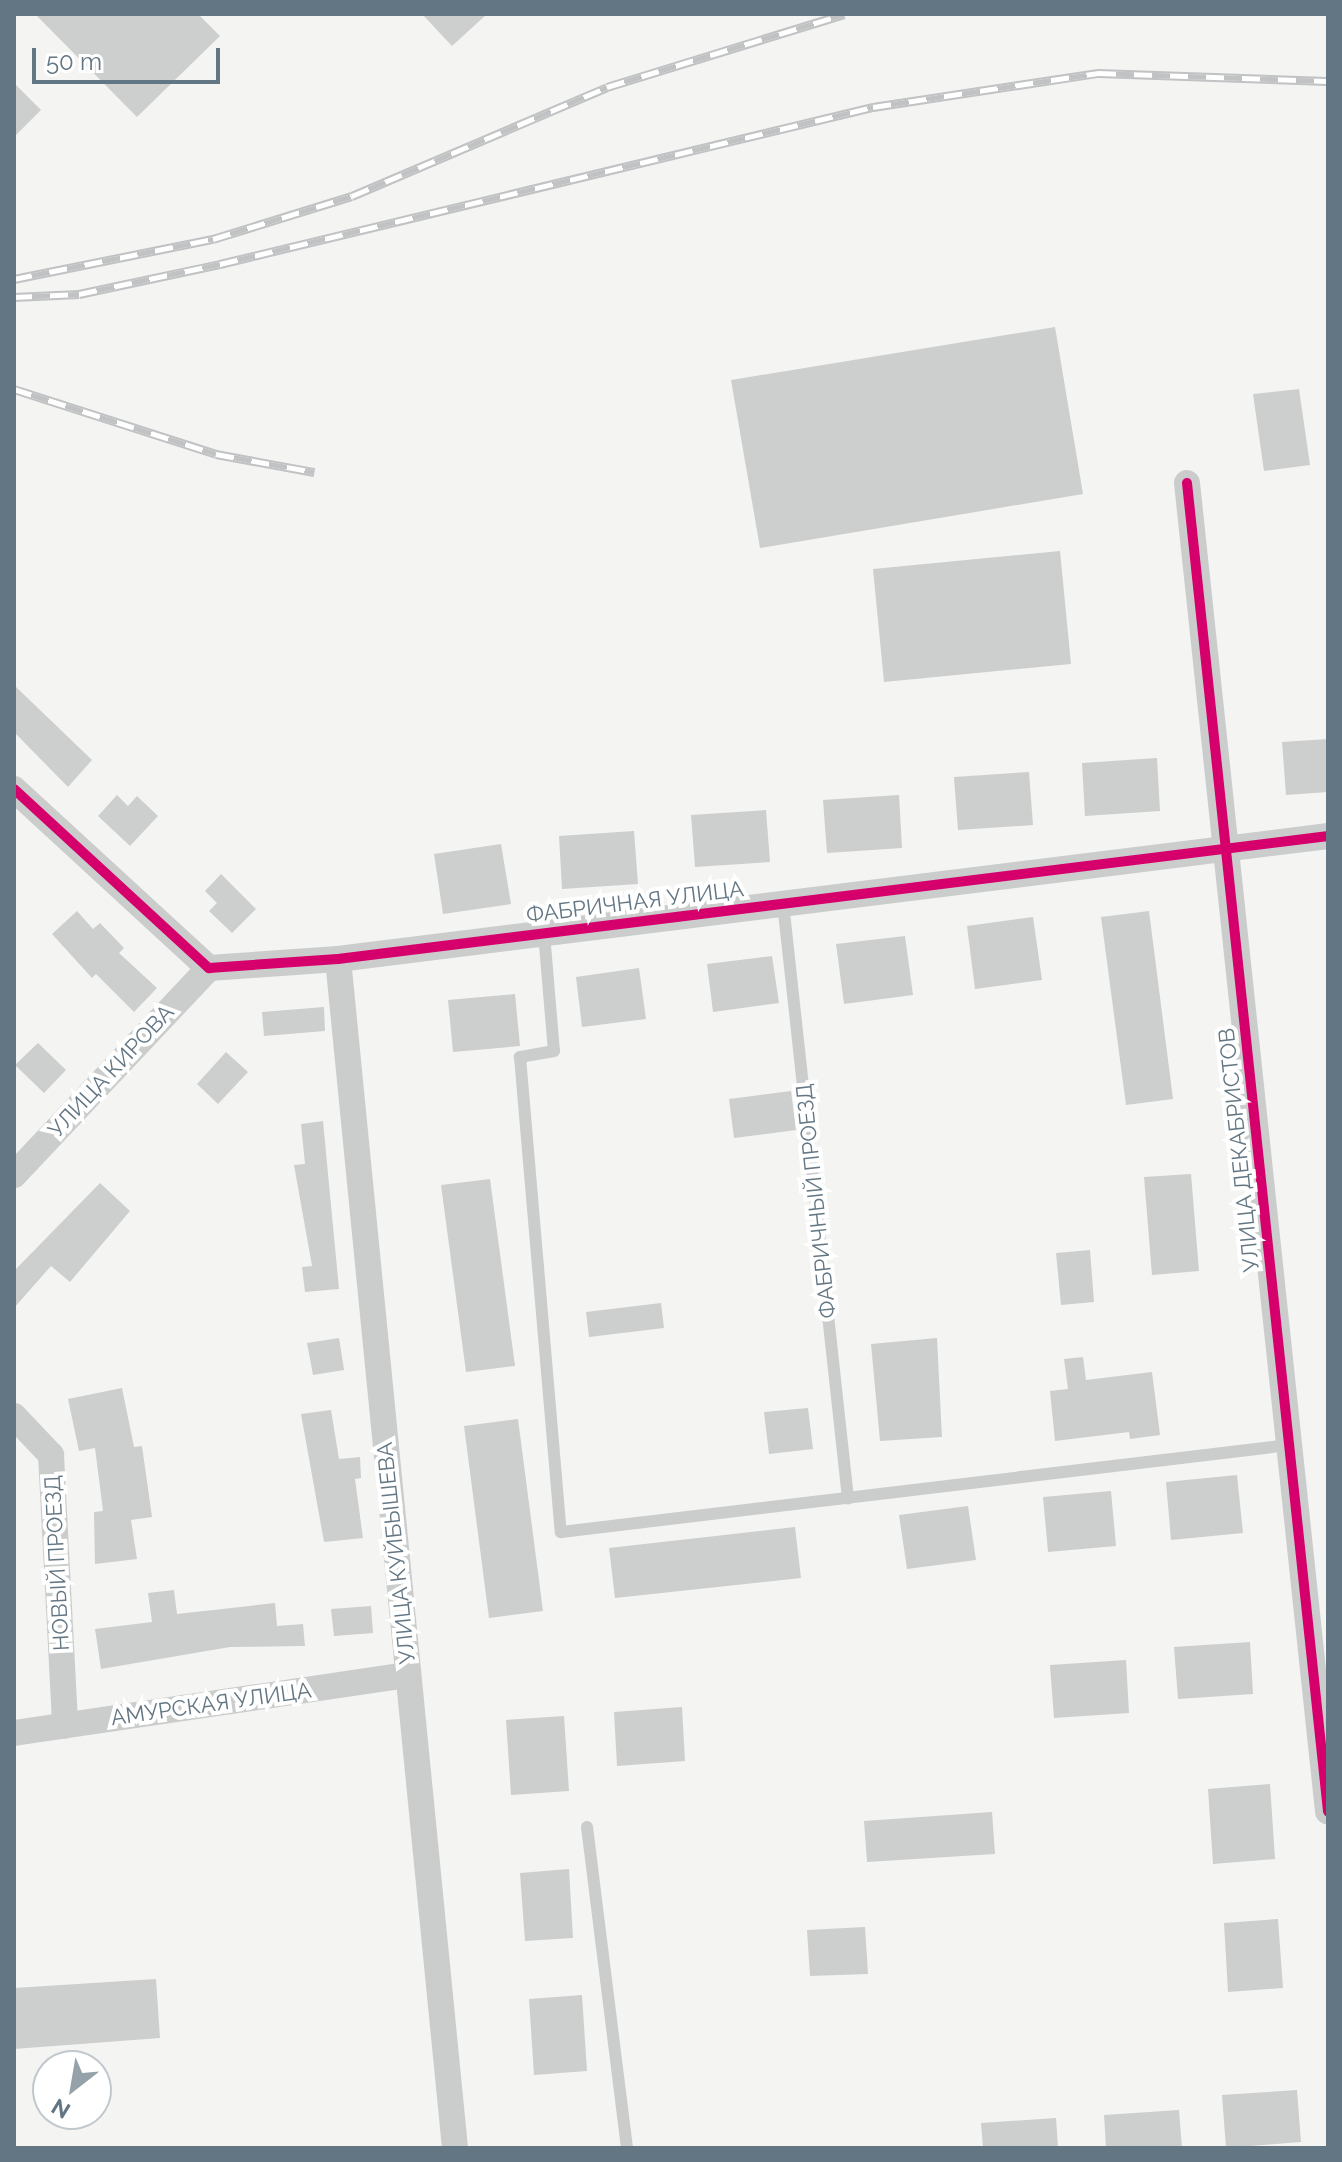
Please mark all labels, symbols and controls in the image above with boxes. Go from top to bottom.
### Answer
scale bar [36,32,224,82]
text: 50 m [46,47,102,76]
street label: ФАБРИЧНАЯ УЛИЦА [525,876,745,928]
street label: УЛИЦА КИРОВА [42,999,180,1143]
street label: УЛИЦА ДЕКАБРИСТОВ [1213,1027,1265,1273]
street label: ФАБРИЧНЫЙ ПРОЕЗД [791,1082,841,1320]
street label: УЛИЦА КУЙБЫШЕВА [371,1440,421,1666]
street label: НОВЫЙ ПРОЕЗД [39,1474,75,1652]
street label: АМУРСКАЯ УЛИЦА [109,1677,313,1731]
north arrow [32,2050,112,2130]
text: N [47,2093,75,2124]

